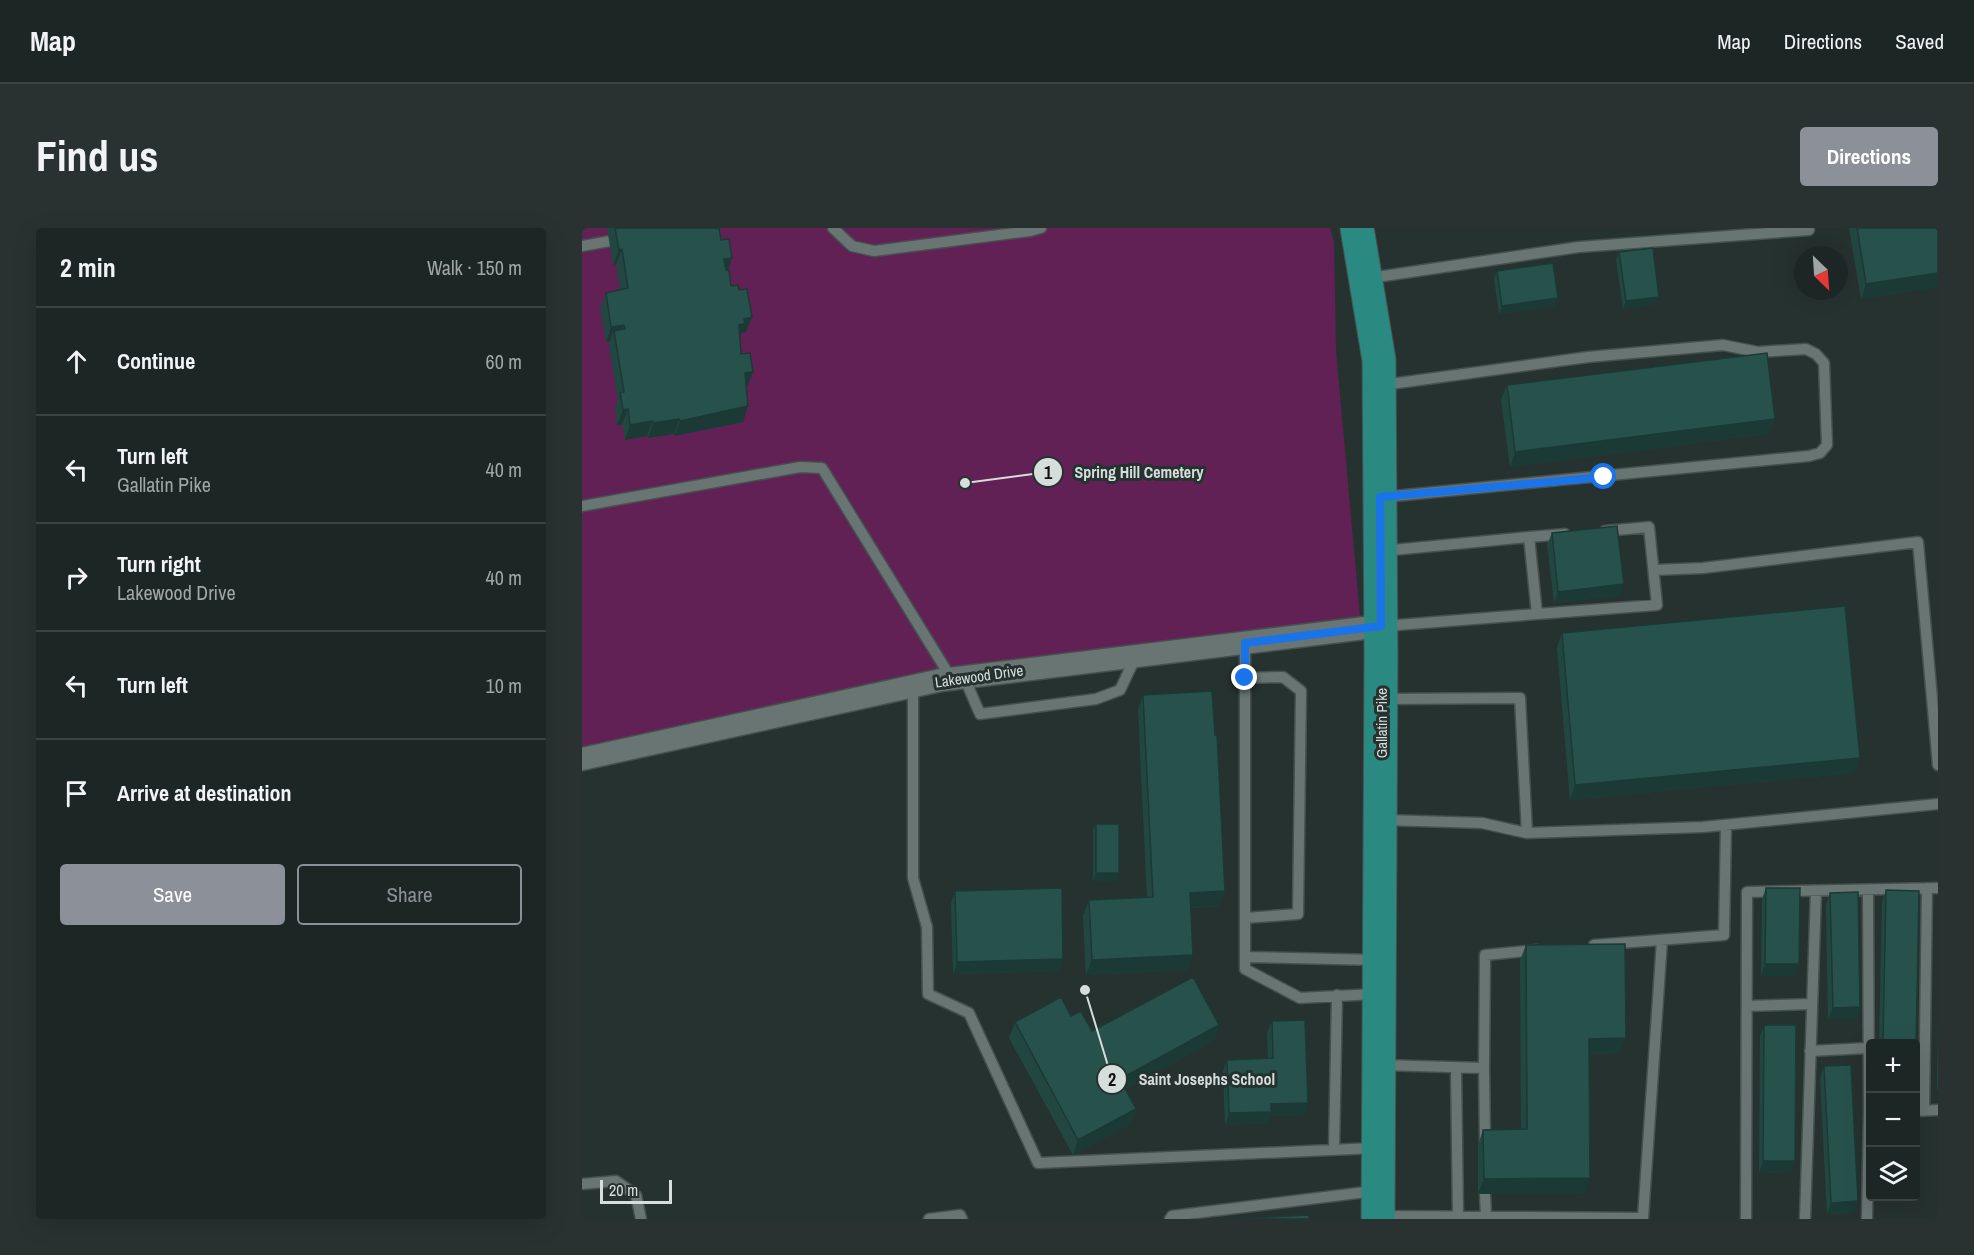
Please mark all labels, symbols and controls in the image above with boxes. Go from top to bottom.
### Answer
text: Map [30,22,76,60]
text: Map [1717,27,1751,56]
text: Directions [1784,27,1862,56]
text: Saved [1895,27,1944,56]
button: Directions [1800,127,1938,186]
text: Find us [36,128,158,184]
north arrow [1794,246,1848,300]
text: 2 min [60,250,116,285]
text: Walk · 150 m [427,254,522,281]
icon: ahead [60,345,93,378]
text: Continue [117,346,195,376]
text: 60 m [486,348,522,375]
text: Turn left [117,441,188,471]
icon: left [60,453,93,486]
callout: Spring Hill Cemetery [1033,455,1216,489]
text: 40 m [486,456,522,483]
text: 1 [1044,460,1053,485]
text: Spring Hill Cemetery [1074,461,1204,483]
route start [1590,463,1616,489]
text: Gallatin Pike [117,471,211,498]
text: Turn right [117,549,201,579]
icon: right [60,561,93,594]
text: 40 m [486,564,522,591]
text: Lakewood Drive [117,579,236,606]
street label: Lakewood Drive [934,659,1025,693]
route end [1231,664,1257,690]
icon: left [60,669,93,702]
text: Turn left [117,670,188,700]
text: 10 m [486,672,522,699]
street label: Gallatin Pike [1371,688,1392,758]
icon: arrive [60,777,93,810]
text: Arrive at destination [117,778,291,808]
button: Save [60,864,285,925]
button: Share [297,864,522,925]
map controls [1866,1039,1920,1201]
button: + [1866,1039,1920,1093]
callout: Saint Josephs School [1097,1062,1287,1096]
text: 2 [1108,1067,1116,1092]
text: Saint Josephs School [1139,1068,1275,1090]
button: − [1866,1093,1920,1147]
button: layers [1866,1147,1920,1201]
scale bar [600,1177,672,1204]
text: 20 m [609,1179,638,1201]

